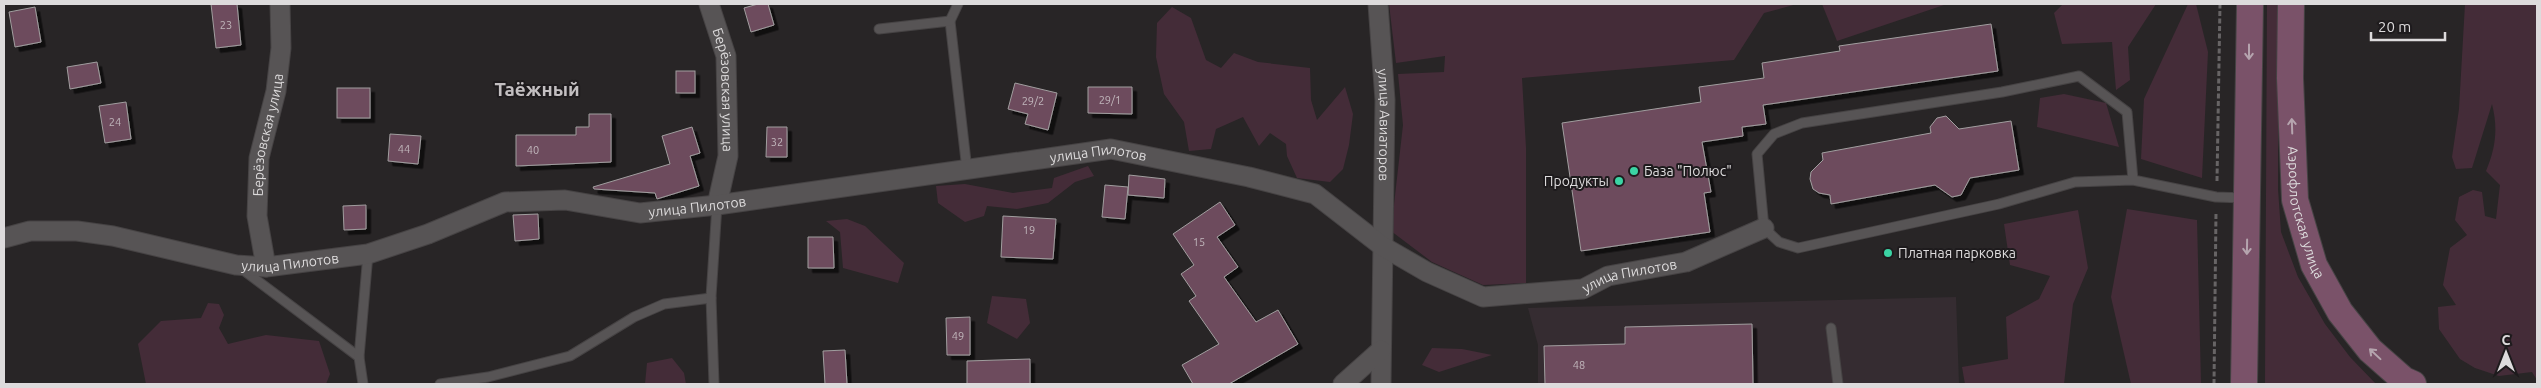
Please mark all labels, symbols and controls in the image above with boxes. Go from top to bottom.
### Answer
scale bar [2371,10,2445,42]
text: 20 m [2378,18,2411,35]
house number: 23 [220,19,232,31]
street label: Берёзовская улица [709,26,736,152]
one-way arrow [2244,44,2254,60]
street label: улица Авиаторов [1375,68,1393,181]
street label: Берёзовская улица [250,73,286,197]
district label: Таёжный [494,78,580,100]
house number: 29/1 [1099,94,1121,106]
house number: 29/2 [1022,95,1044,107]
house number: 24 [109,116,121,128]
one-way arrow [2288,118,2297,134]
house number: 32 [771,136,783,148]
street label: улица Пилотов [1049,141,1148,166]
house number: 44 [398,143,410,155]
house number: 40 [527,144,539,156]
street label: Аэрофлотская улица [2285,146,2328,281]
place label: База "Полюс" [1644,163,1732,179]
marker: База "Полюс" [1628,165,1640,177]
place label: Продукты [1544,173,1609,189]
marker: Продукты [1613,175,1625,187]
street label: улица Пилотов [648,193,747,220]
house number: 19 [1023,224,1035,236]
house number: 15 [1193,236,1205,248]
one-way arrow [2242,239,2251,255]
place label: Платная парковка [1898,245,2016,261]
marker: Платная парковка [1882,247,1894,259]
street label: улица Пилотов [241,250,340,275]
street label: улица Пилотов [1579,256,1678,296]
north arrow [2481,328,2531,378]
house number: 49 [952,330,964,342]
text: С [2502,332,2511,348]
one-way arrow [2369,348,2381,360]
house number: 48 [1573,359,1585,371]

